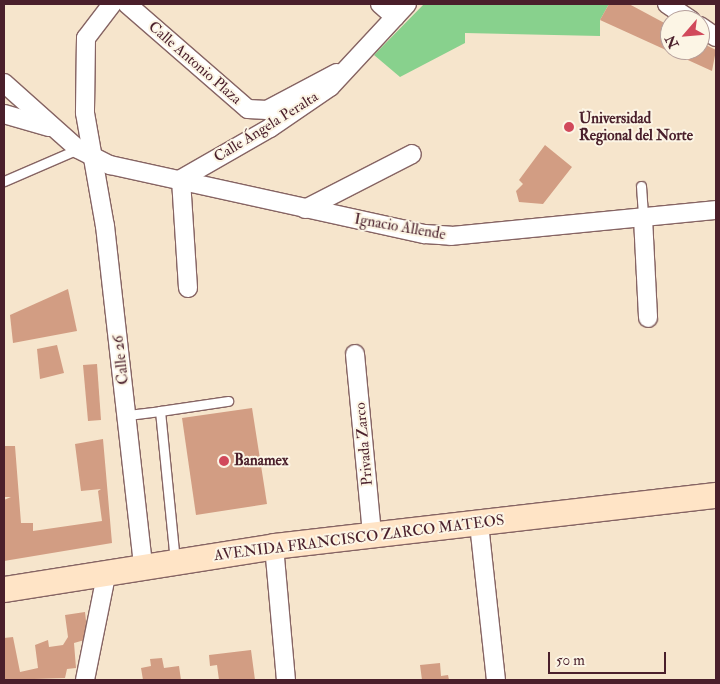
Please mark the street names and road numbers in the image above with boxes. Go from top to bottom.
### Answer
street label: Calle Antonio Plaza [145,18,245,108]
street label: Calle Ángela Peralta [211,88,321,166]
street label: Ignacio Allende [353,210,447,244]
street label: Calle 26 [109,334,133,386]
street label: Privada Zarco [351,402,377,486]
street label: AVENIDA FRANCISCO ZARCO MATEOS [213,511,505,565]

